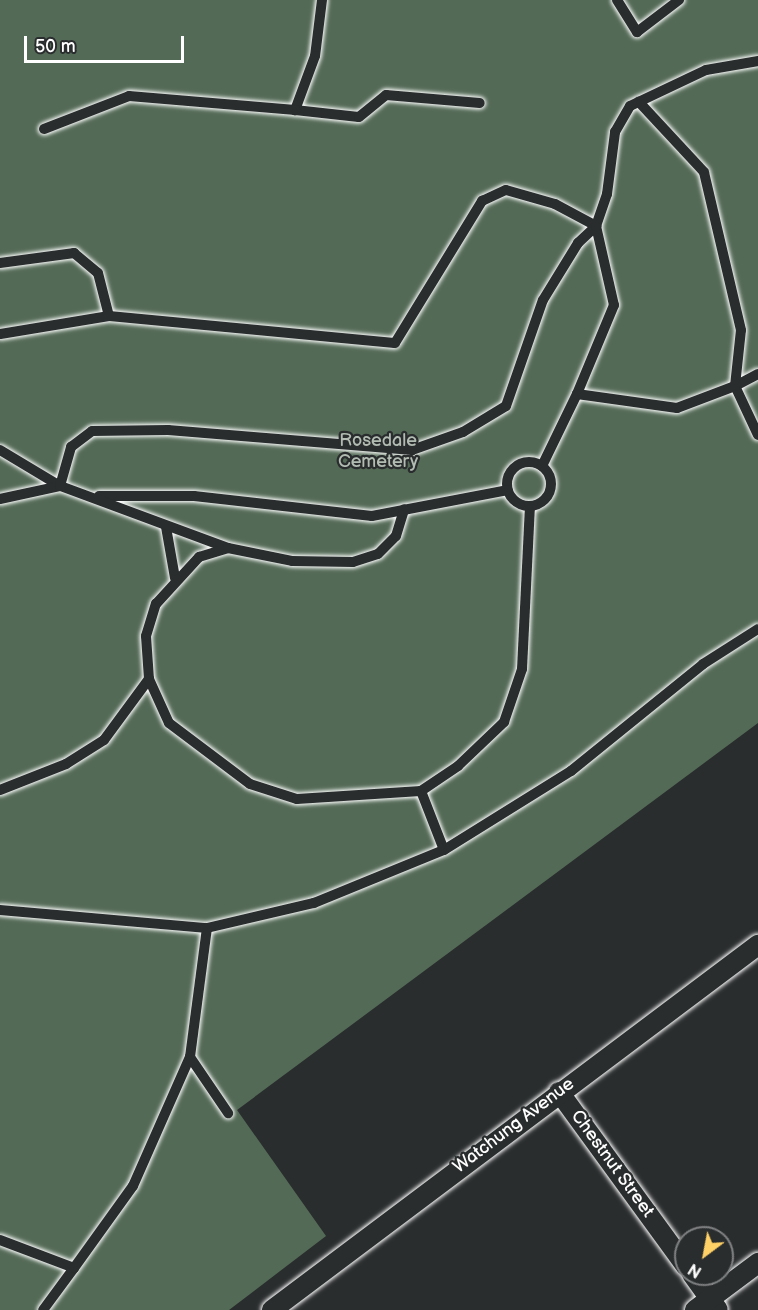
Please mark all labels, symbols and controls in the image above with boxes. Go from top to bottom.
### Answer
scale bar [27,24,188,62]
text: 50 m [35,36,76,57]
park label: Rosedale Cemetery [338,431,418,474]
street label: Watchung Avenue [449,1073,579,1179]
street label: Chestnut Street [566,1106,658,1222]
north arrow [674,1226,734,1286]
text: N [685,1259,705,1281]

